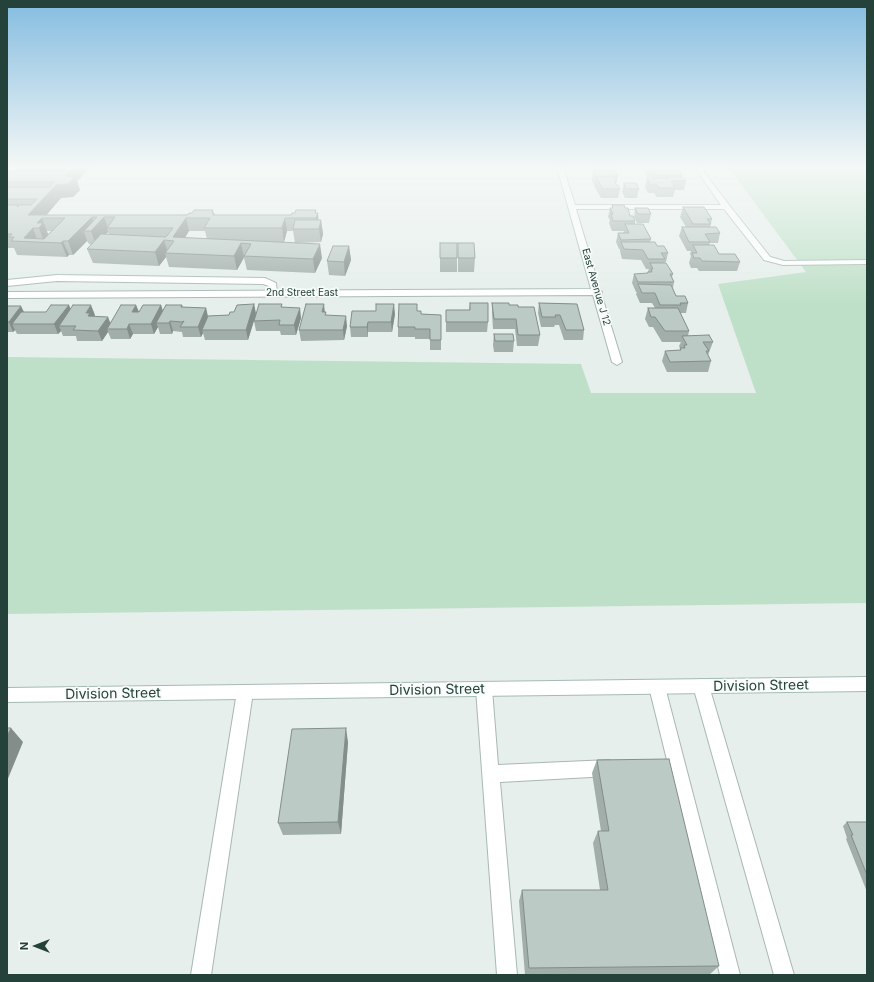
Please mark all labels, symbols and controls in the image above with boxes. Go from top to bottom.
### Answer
street label: East Avenue J 12 [579,247,613,327]
street label: 2nd Street East [266,287,338,299]
street label: Division Street [713,677,809,695]
street label: Division Street [389,681,485,699]
street label: Division Street [65,685,161,703]
north arrow [16,926,56,966]
text: N [17,942,31,950]

